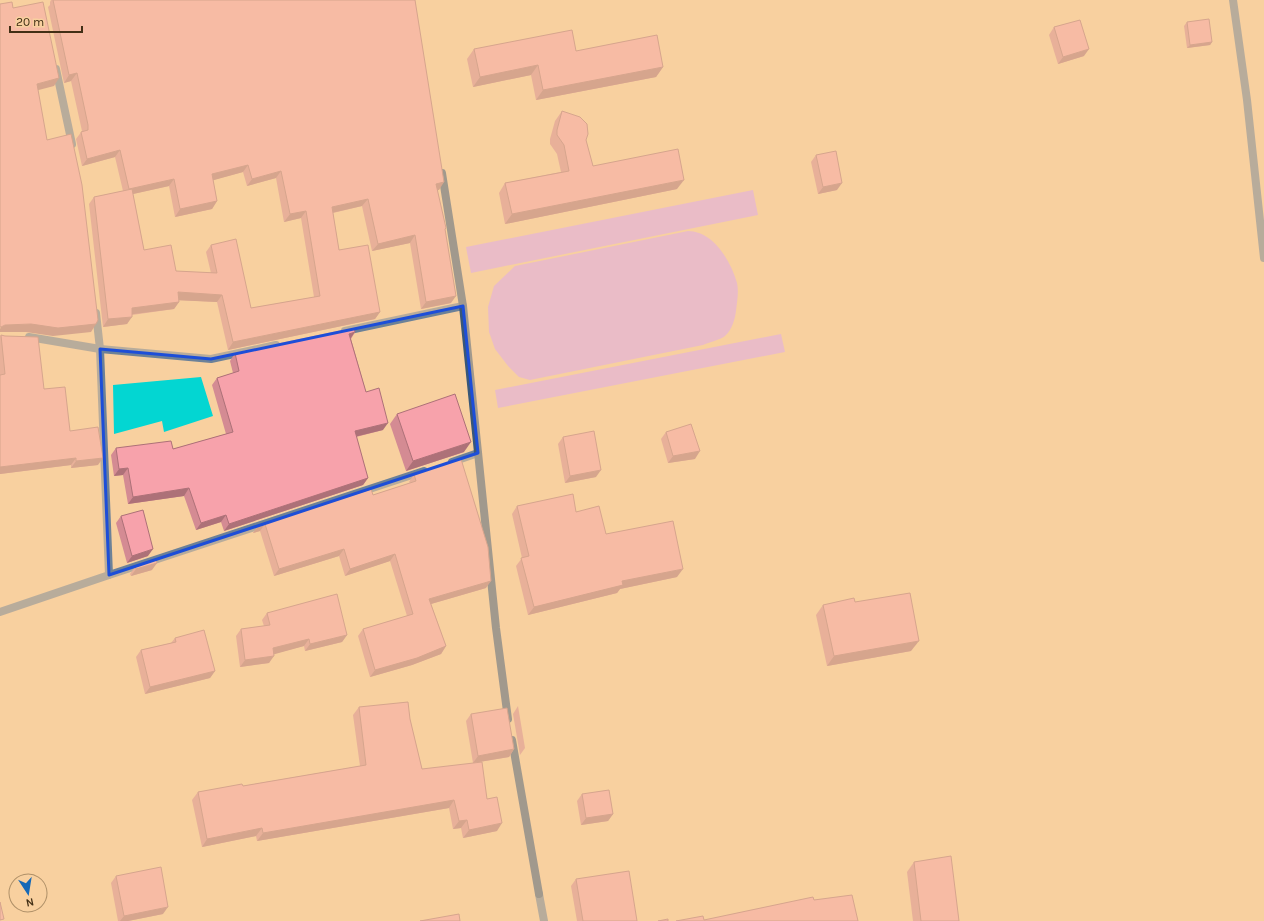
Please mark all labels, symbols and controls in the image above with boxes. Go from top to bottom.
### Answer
scale bar [10,8,82,34]
text: 20 m [16,15,44,29]
north arrow [8,873,48,913]
text: N [25,895,35,909]

